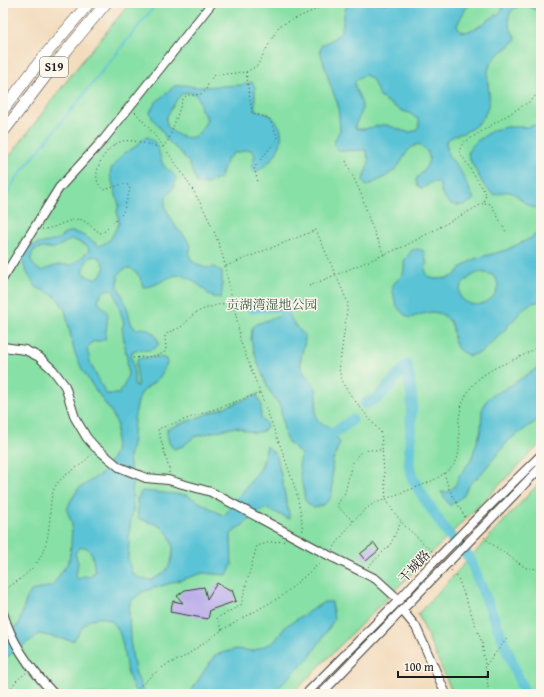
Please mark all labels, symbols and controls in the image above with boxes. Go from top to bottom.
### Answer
road number: S19 [40,57,68,77]
park label: 贡湖湾湿地公园 [226,295,318,314]
street label: 干城路 [394,546,435,587]
scale bar [398,653,488,679]
text: 100 m [404,658,434,675]

